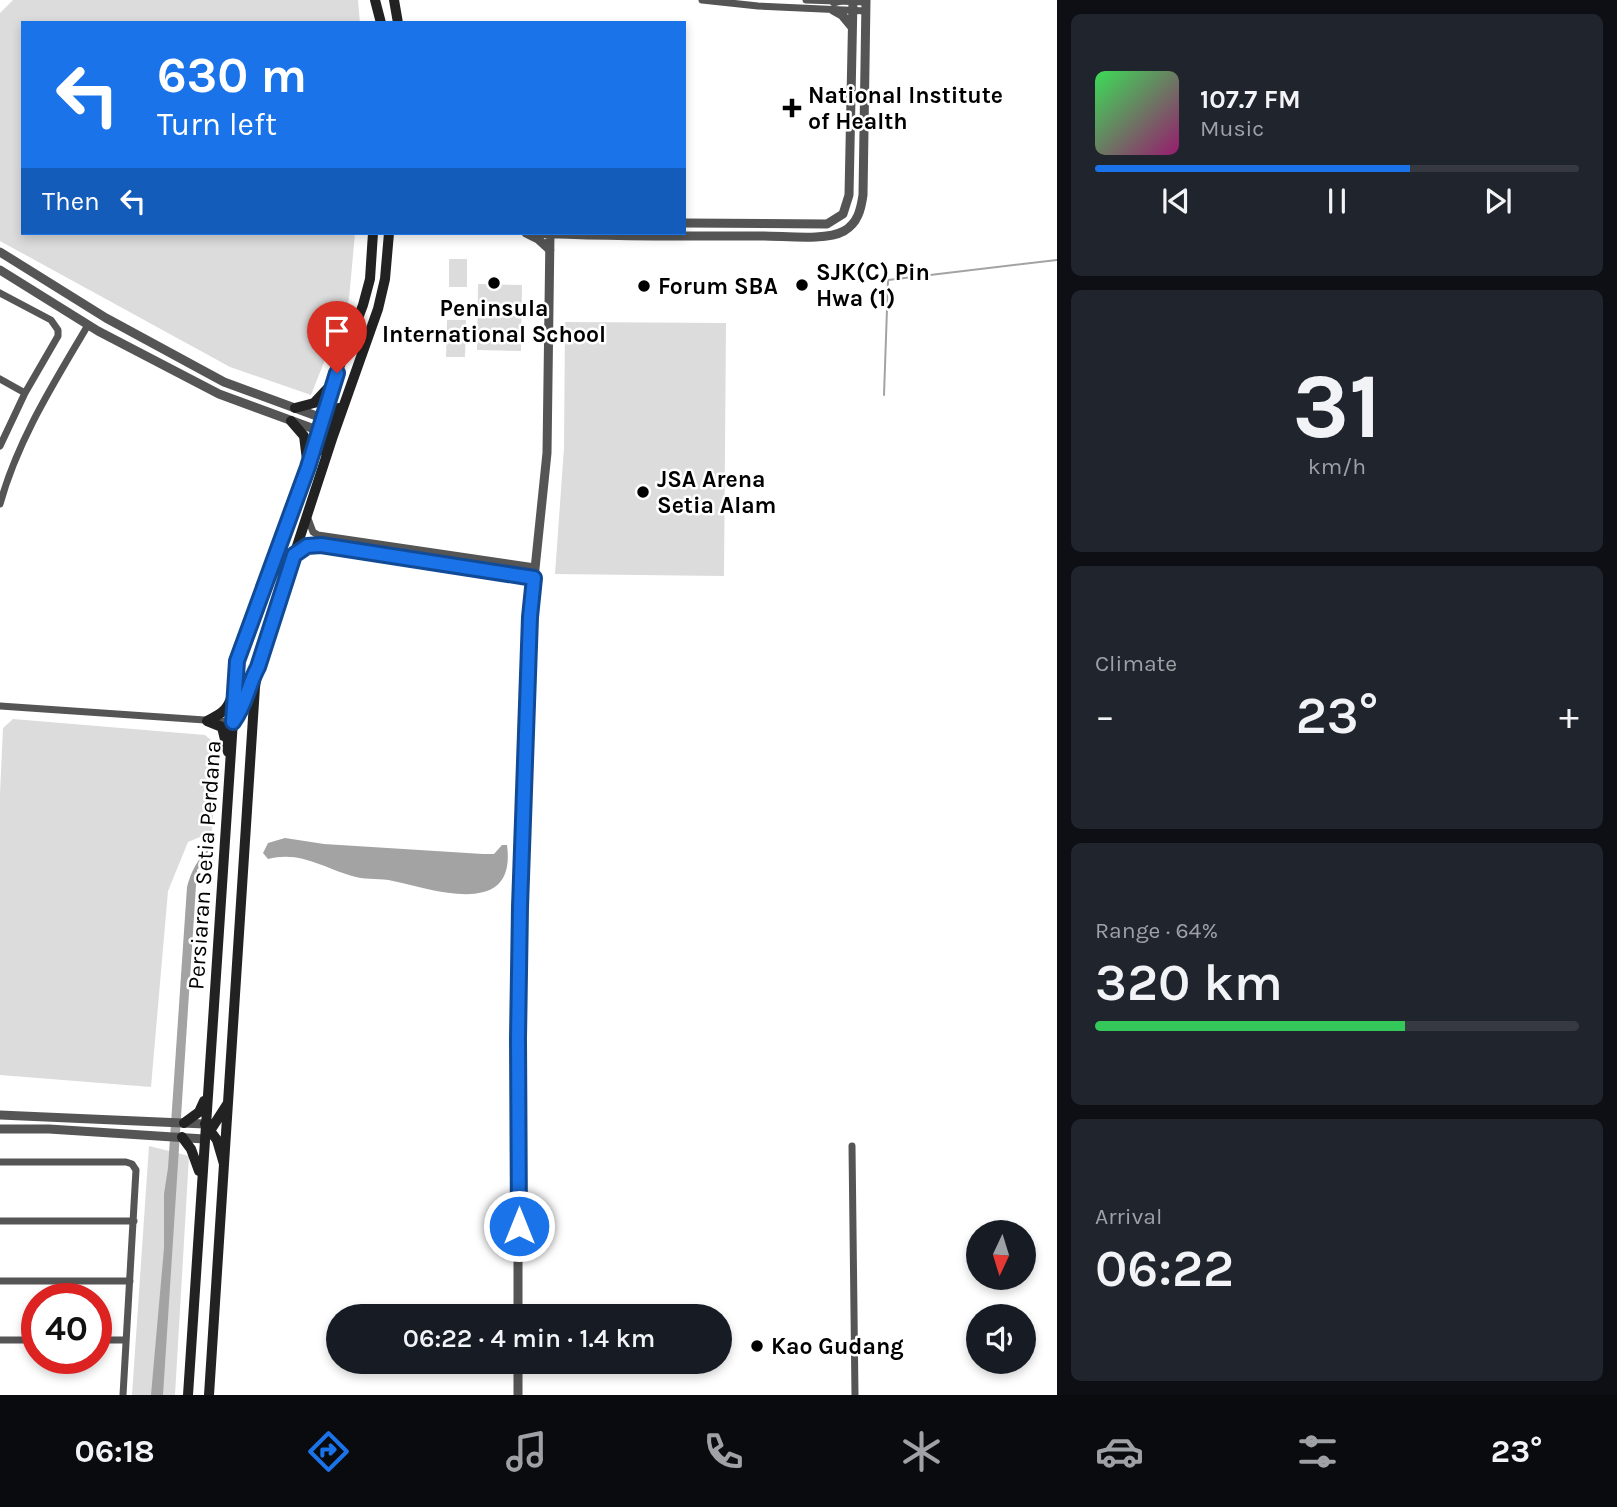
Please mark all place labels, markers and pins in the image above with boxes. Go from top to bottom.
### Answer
place label: National Institute of Health [808,82,1003,135]
marker: National Institute of Health [782,98,802,118]
place label: SJK(C) Pin Hwa (1) [816,259,930,312]
place label: Forum SBA [658,273,778,300]
marker: Peninsula International School [486,275,502,291]
marker: SJK(C) Pin Hwa (1) [794,277,810,293]
marker: Forum SBA [636,278,652,294]
place label: Peninsula International School [382,295,606,348]
pin [307,301,367,373]
place label: JSA Arena Setia Alam [657,466,776,519]
marker: JSA Arena Setia Alam [635,484,651,500]
place label: Kao Gudang [771,1333,904,1360]
marker: Kao Gudang [749,1338,765,1354]

